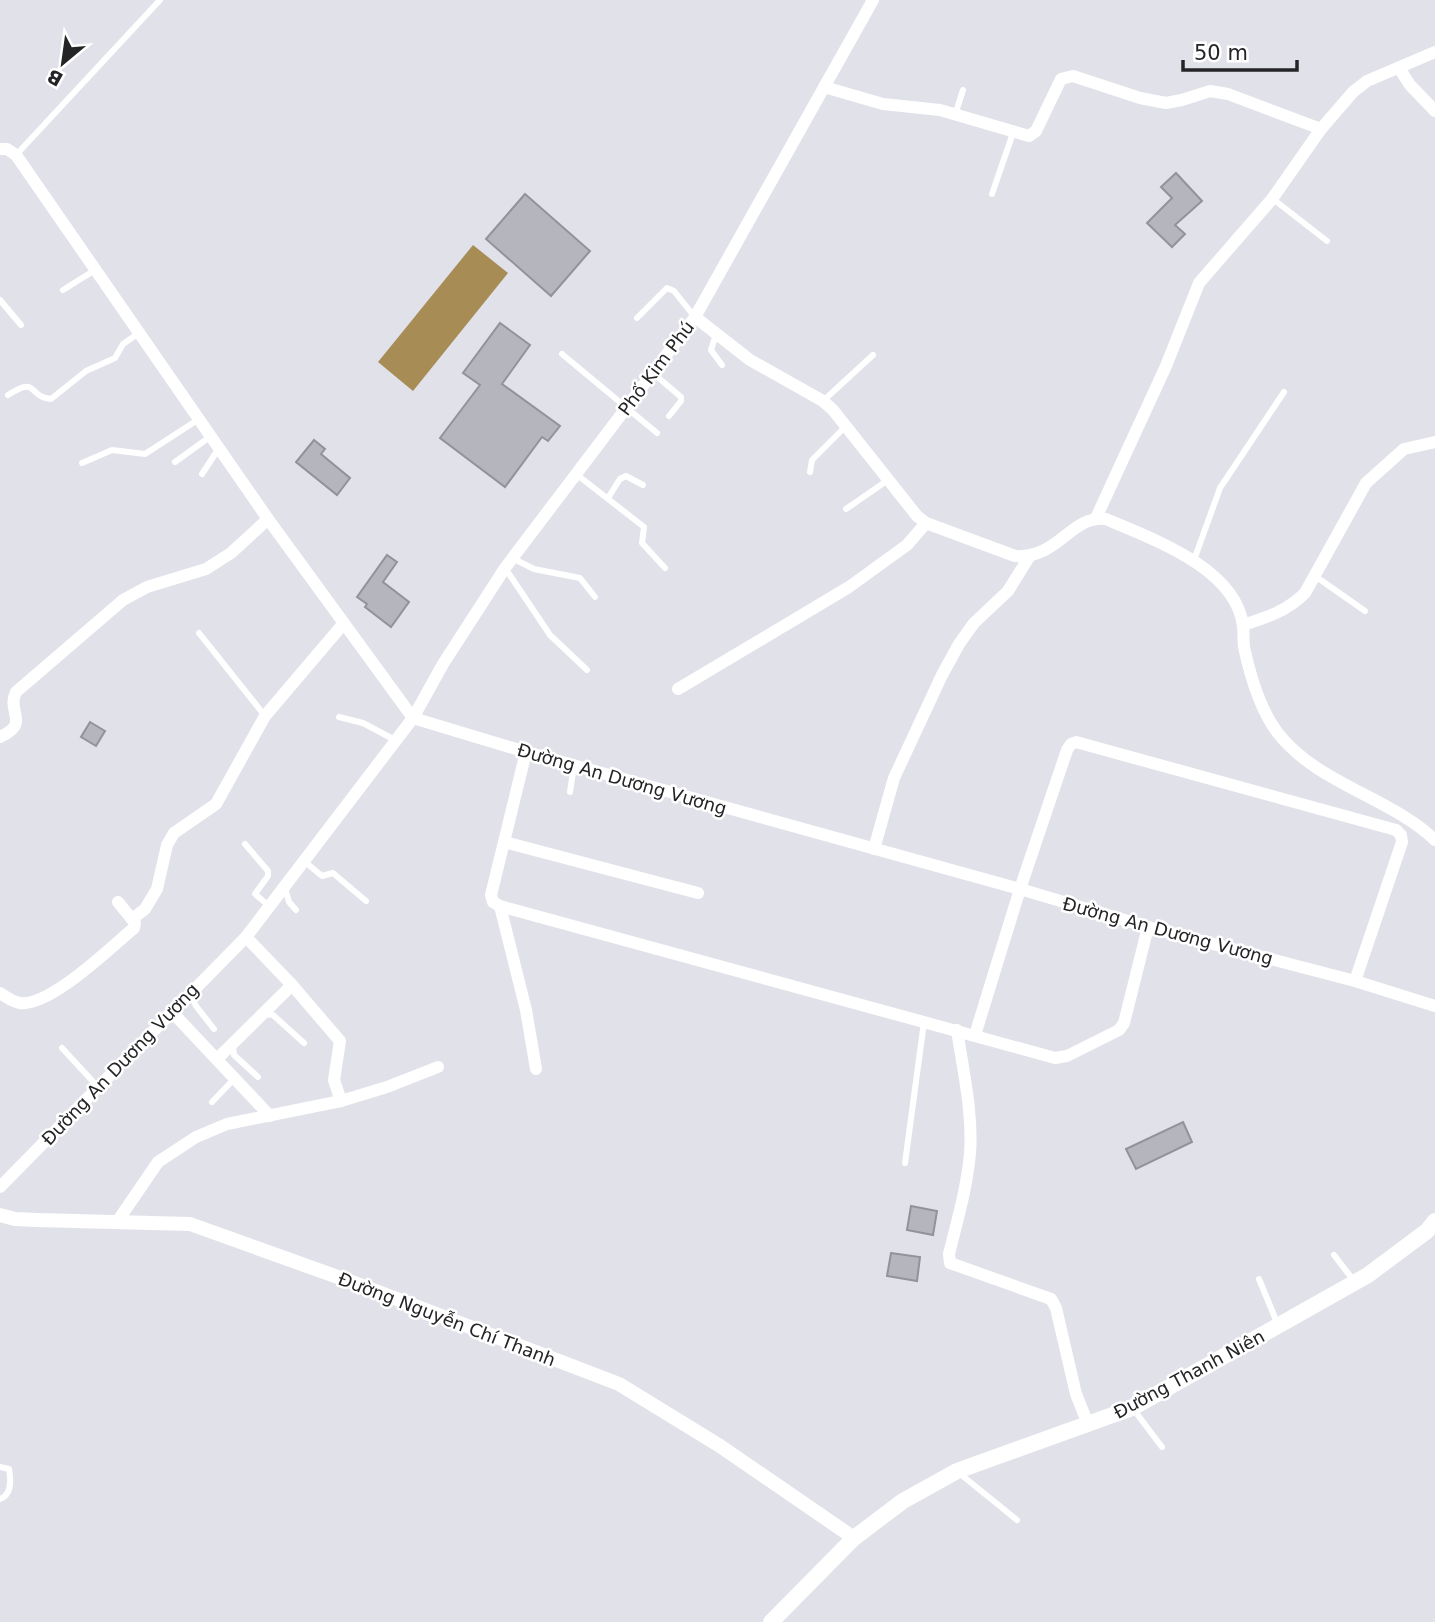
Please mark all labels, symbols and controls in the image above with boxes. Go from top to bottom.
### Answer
north arrow [28,28,98,98]
scale bar [1183,28,1297,72]
text: 50 m [1194,41,1248,65]
text: B [43,65,66,91]
street label: Phố Kim Phú [614,317,698,419]
street label: Đường An Dương Vương [515,739,729,819]
street label: Đường An Dương Vương [1061,893,1275,969]
street label: Đường An Dương Vương [37,979,203,1149]
street label: Đường Nguyễn Chí Thanh [335,1268,559,1370]
street label: Đường Thanh Niên [1110,1325,1268,1423]

